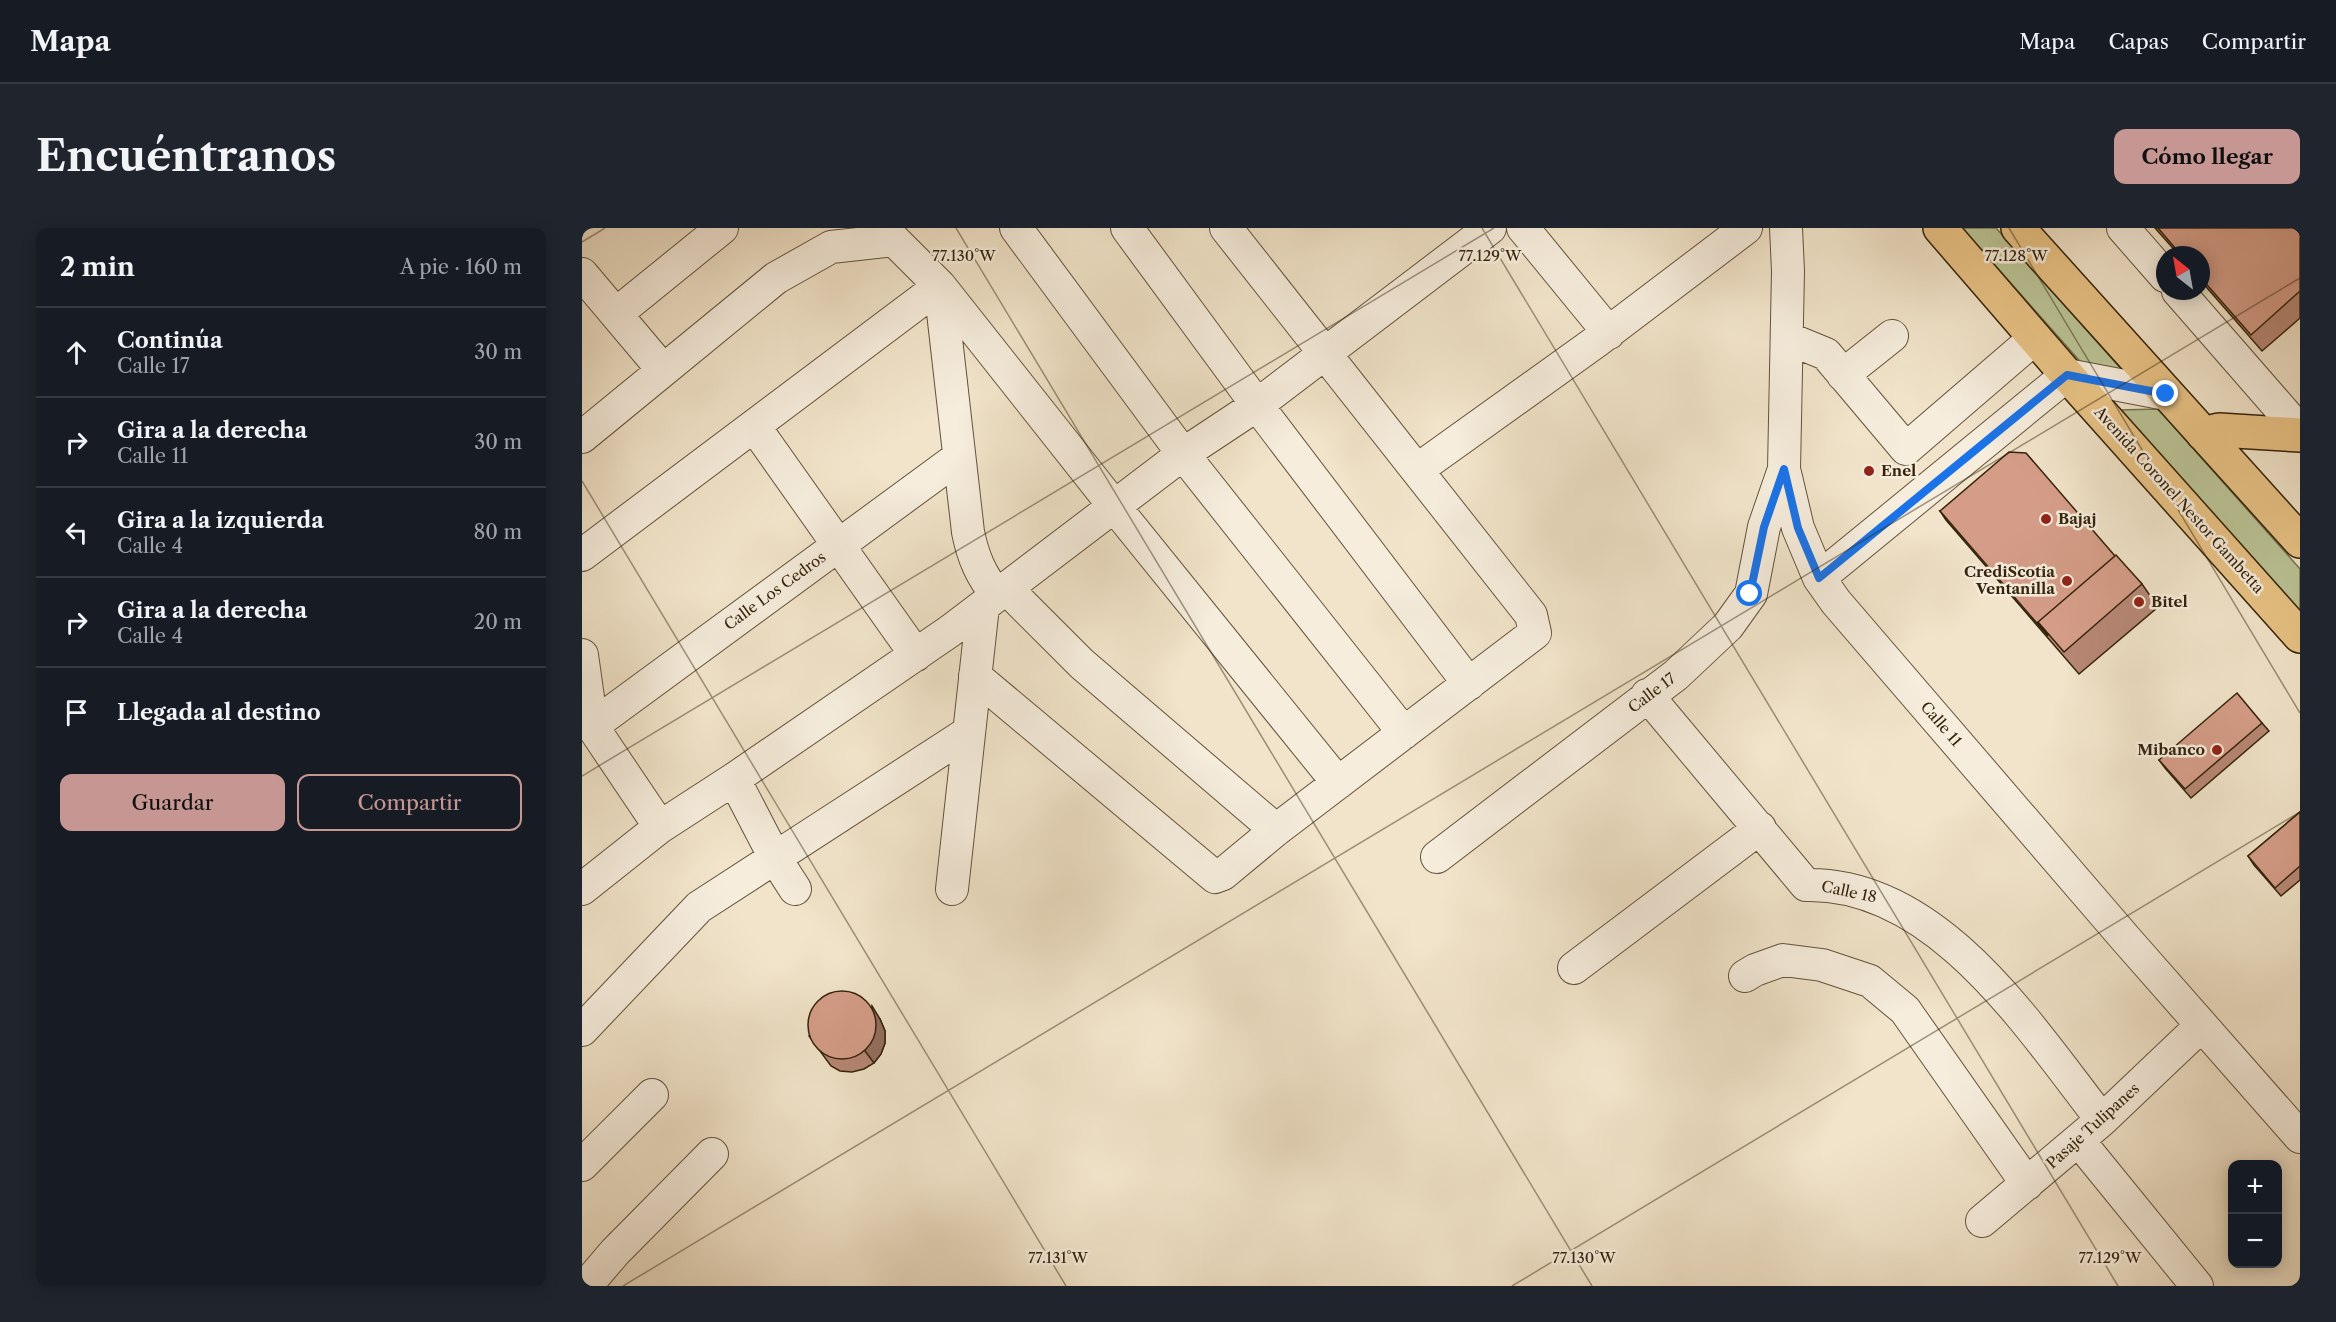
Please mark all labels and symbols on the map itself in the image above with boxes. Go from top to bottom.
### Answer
text: 77.130°W [932,246,996,265]
text: 77.129°W [1458,246,1522,265]
text: 77.128°W [1984,246,2048,265]
north arrow [2156,246,2210,300]
route end [2152,380,2178,406]
street label: Avenida Coronel Nestor Gambetta [2090,402,2268,597]
place label: Enel [1881,461,1916,480]
marker: Enel [1862,464,1876,478]
place label: Bajaj [2058,509,2096,528]
marker: Bajaj [2039,512,2053,526]
street label: Calle Los Cedros [720,547,829,634]
place label: CrediScotia Ventanilla [1964,562,2055,598]
marker: CrediScotia Ventanilla [2060,574,2074,588]
route start [1736,580,1762,606]
place label: Bitel [2151,592,2188,611]
marker: Bitel [2132,595,2146,609]
street label: Calle 17 [1624,668,1680,717]
street label: Calle 11 [1917,697,1967,751]
place label: Mibanco [2137,740,2205,759]
marker: Mibanco [2210,743,2224,757]
street label: Calle 18 [1820,876,1879,907]
street label: Pasaje Tulipanes [2042,1079,2143,1172]
text: 77.131°W [1028,1248,1089,1267]
text: 77.130°W [1552,1248,1616,1267]
text: 77.129°W [2078,1248,2142,1267]

